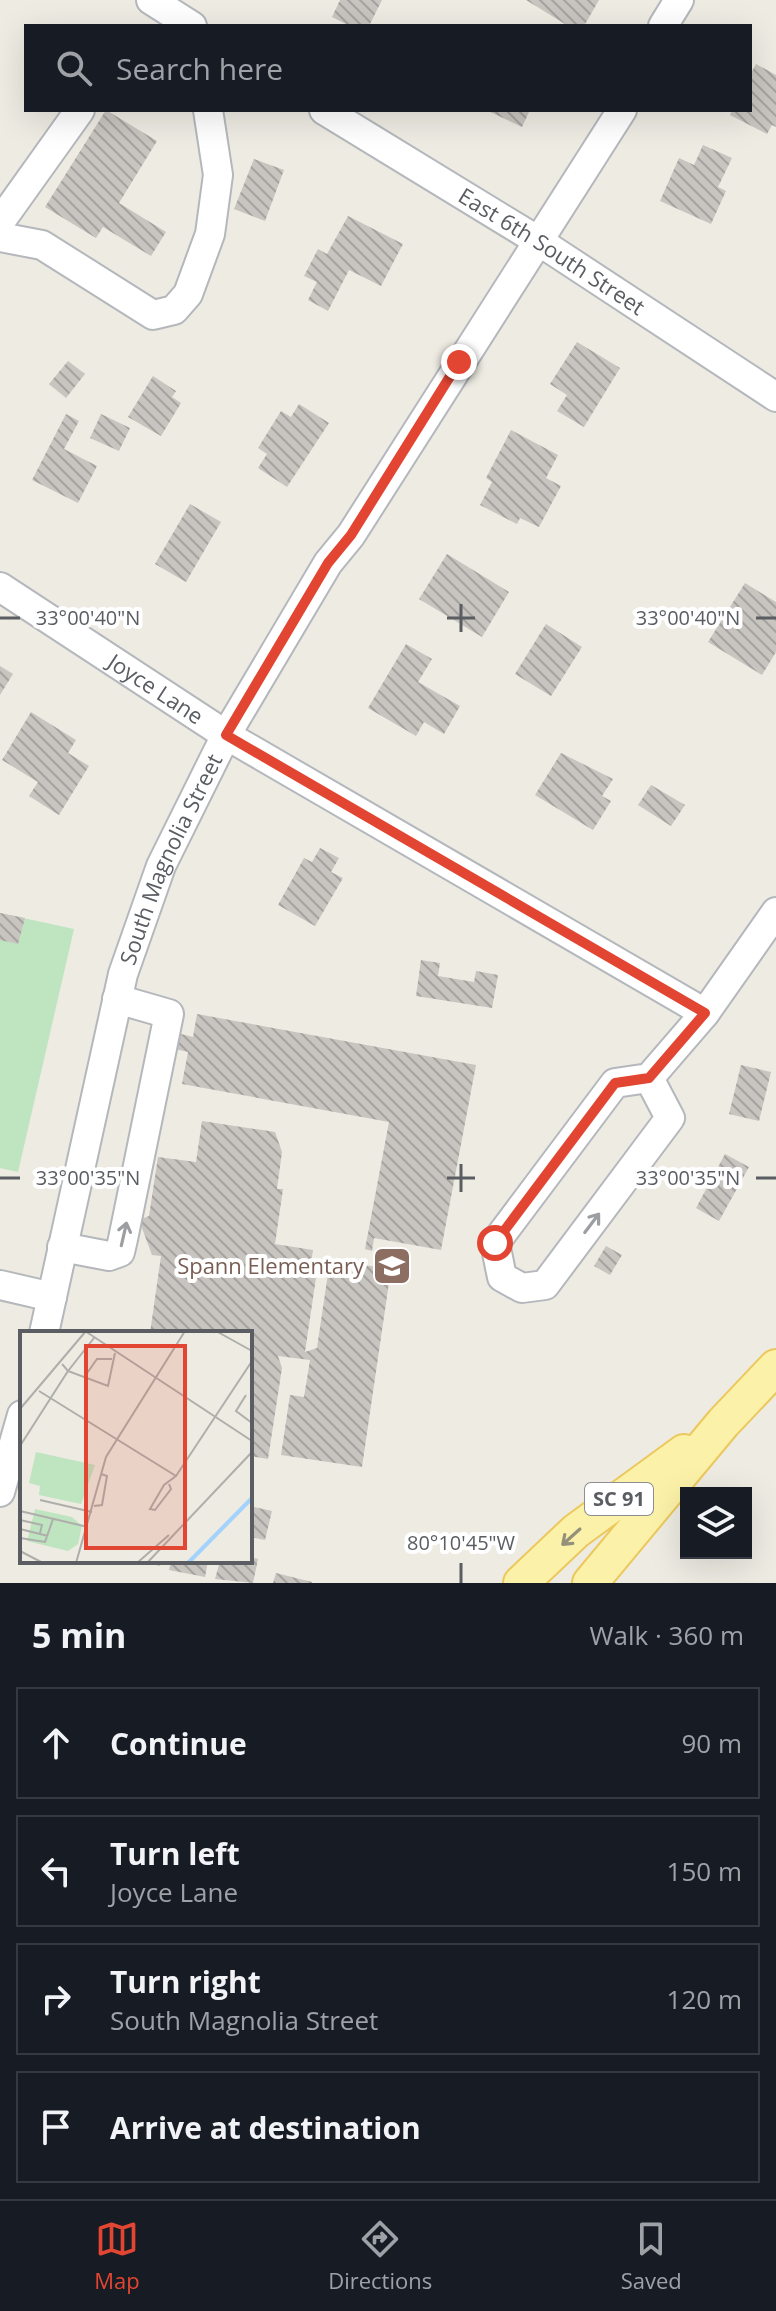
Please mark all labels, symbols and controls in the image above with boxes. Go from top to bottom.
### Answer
search box [24,24,752,112]
icon: search [52,46,96,90]
text: Search here [116,48,283,89]
street label: East 6th South Street [453,180,651,321]
route end [441,344,477,380]
text: 33°00'40"N [36,604,140,631]
text: 33°00'40"N [636,604,740,631]
street label: Joyce Lane [101,645,210,730]
street label: South Magnolia Street [112,748,229,968]
text: 33°00'35"N [36,1164,140,1191]
text: 33°00'35"N [636,1164,740,1191]
one-way arrow [583,1213,600,1234]
one-way arrow [117,1221,132,1247]
route start [477,1225,513,1261]
school or university icon: Spann Elementary [371,1245,413,1287]
place label: Spann Elementary [177,1250,365,1280]
inset map [20,1331,252,1563]
road number: SC 91 [585,1483,653,1515]
map controls [680,1487,752,1559]
button: layers [680,1487,752,1559]
one-way arrow [561,1527,581,1545]
text: 80°10'45"W [407,1529,516,1556]
text: 5 min [32,1612,126,1658]
text: Walk · 360 m [590,1617,744,1653]
icon: ahead [34,1721,78,1765]
text: Continue [110,1723,247,1764]
text: 90 m [681,1725,742,1761]
text: Turn left [110,1833,240,1874]
icon: left [34,1849,78,1893]
text: 150 m [667,1853,742,1889]
text: Joyce Lane [110,1874,238,1910]
text: Turn right [110,1961,261,2002]
icon: right [34,1977,78,2021]
text: 120 m [667,1981,742,2017]
text: South Magnolia Street [110,2002,378,2038]
icon: arrive [34,2105,78,2149]
text: Arrive at destination [110,2107,421,2148]
tab: Map [94,2217,140,2295]
tab: Directions [328,2217,432,2295]
tab: Saved [621,2217,682,2295]

